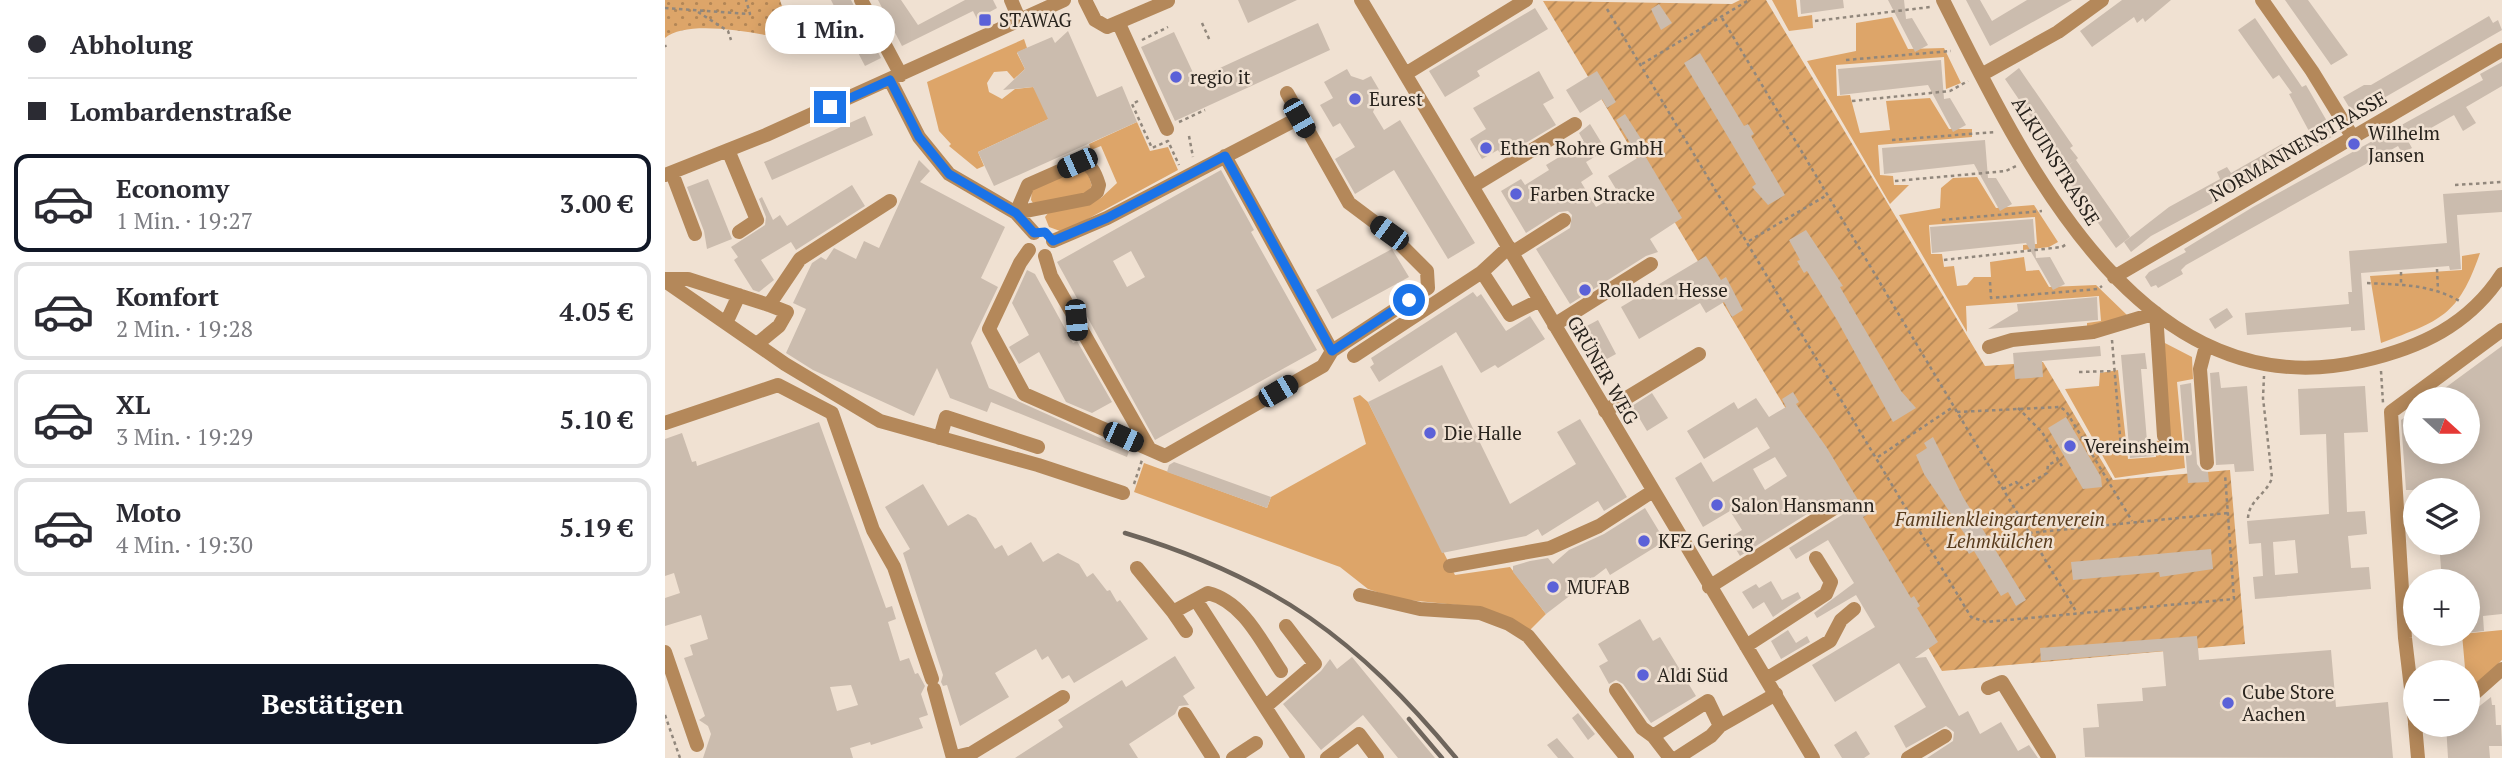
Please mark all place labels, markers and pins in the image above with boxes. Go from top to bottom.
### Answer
place label: STAWAG [999,7,1072,32]
marker: STAWAG [977,12,993,28]
place label: regio it [1190,64,1250,89]
marker: regio it [1168,69,1184,85]
place label: Eurest [1369,86,1423,111]
marker: Eurest [1347,91,1363,107]
place label: Wilhelm Jansen [2368,120,2441,167]
place label: Ethen Rohre GmbH [1500,135,1663,160]
marker: Wilhelm Jansen [2346,136,2362,152]
marker: Ethen Rohre GmbH [1478,140,1494,156]
place label: Farben Stracke [1530,181,1655,206]
marker: Farben Stracke [1508,186,1524,202]
place label: Rolladen Hesse [1599,277,1728,302]
marker: Rolladen Hesse [1577,282,1593,298]
place label: Die Halle [1444,420,1522,445]
marker: Die Halle [1422,425,1438,441]
place label: Vereinsheim [2084,433,2190,458]
marker: Vereinsheim [2062,438,2078,454]
place label: Salon Hansmann [1731,492,1874,517]
marker: Salon Hansmann [1709,497,1725,513]
place label: KFZ Gering [1658,528,1755,553]
marker: KFZ Gering [1636,533,1652,549]
place label: MUFAB [1567,574,1630,599]
marker: MUFAB [1545,579,1561,595]
place label: Aldi Süd [1657,662,1729,687]
marker: Aldi Süd [1635,667,1651,683]
place label: Cube Store Aachen [2242,679,2334,726]
marker: Cube Store Aachen [2220,695,2236,711]

